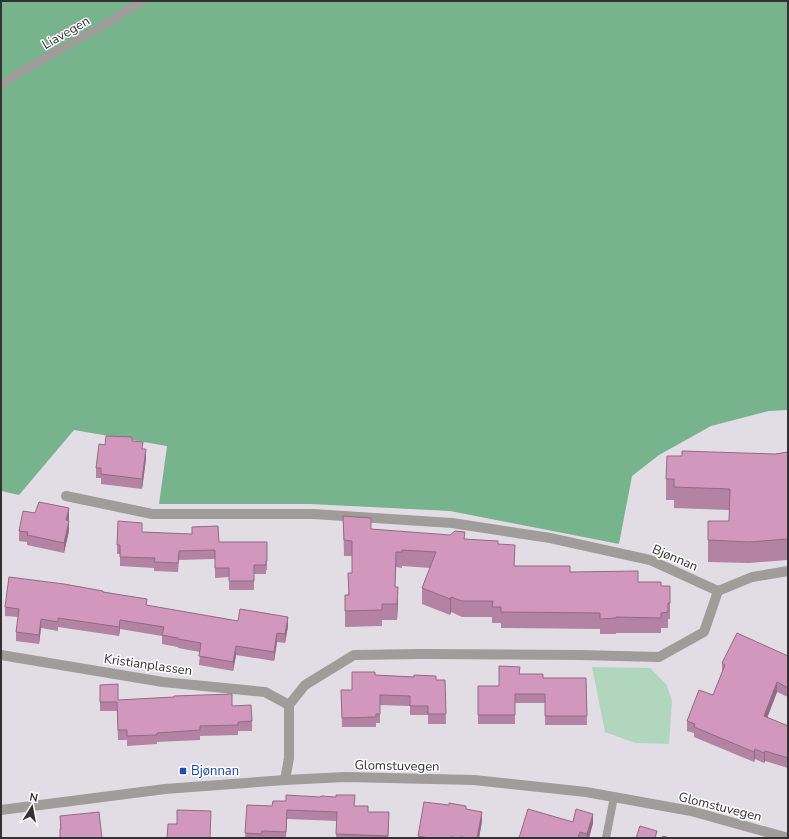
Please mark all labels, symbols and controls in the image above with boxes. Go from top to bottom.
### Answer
street label: Liavegen [39,12,93,54]
street label: Bjønnan [649,540,701,576]
street label: Kristianplassen [103,650,193,680]
street label: Glomstuvegen [354,756,440,776]
place label: Bjønnan [191,762,239,780]
marker: Bjønnan [178,766,188,776]
north arrow [12,787,52,827]
street label: Glomstuvegen [677,788,763,826]
text: N [28,790,39,806]

